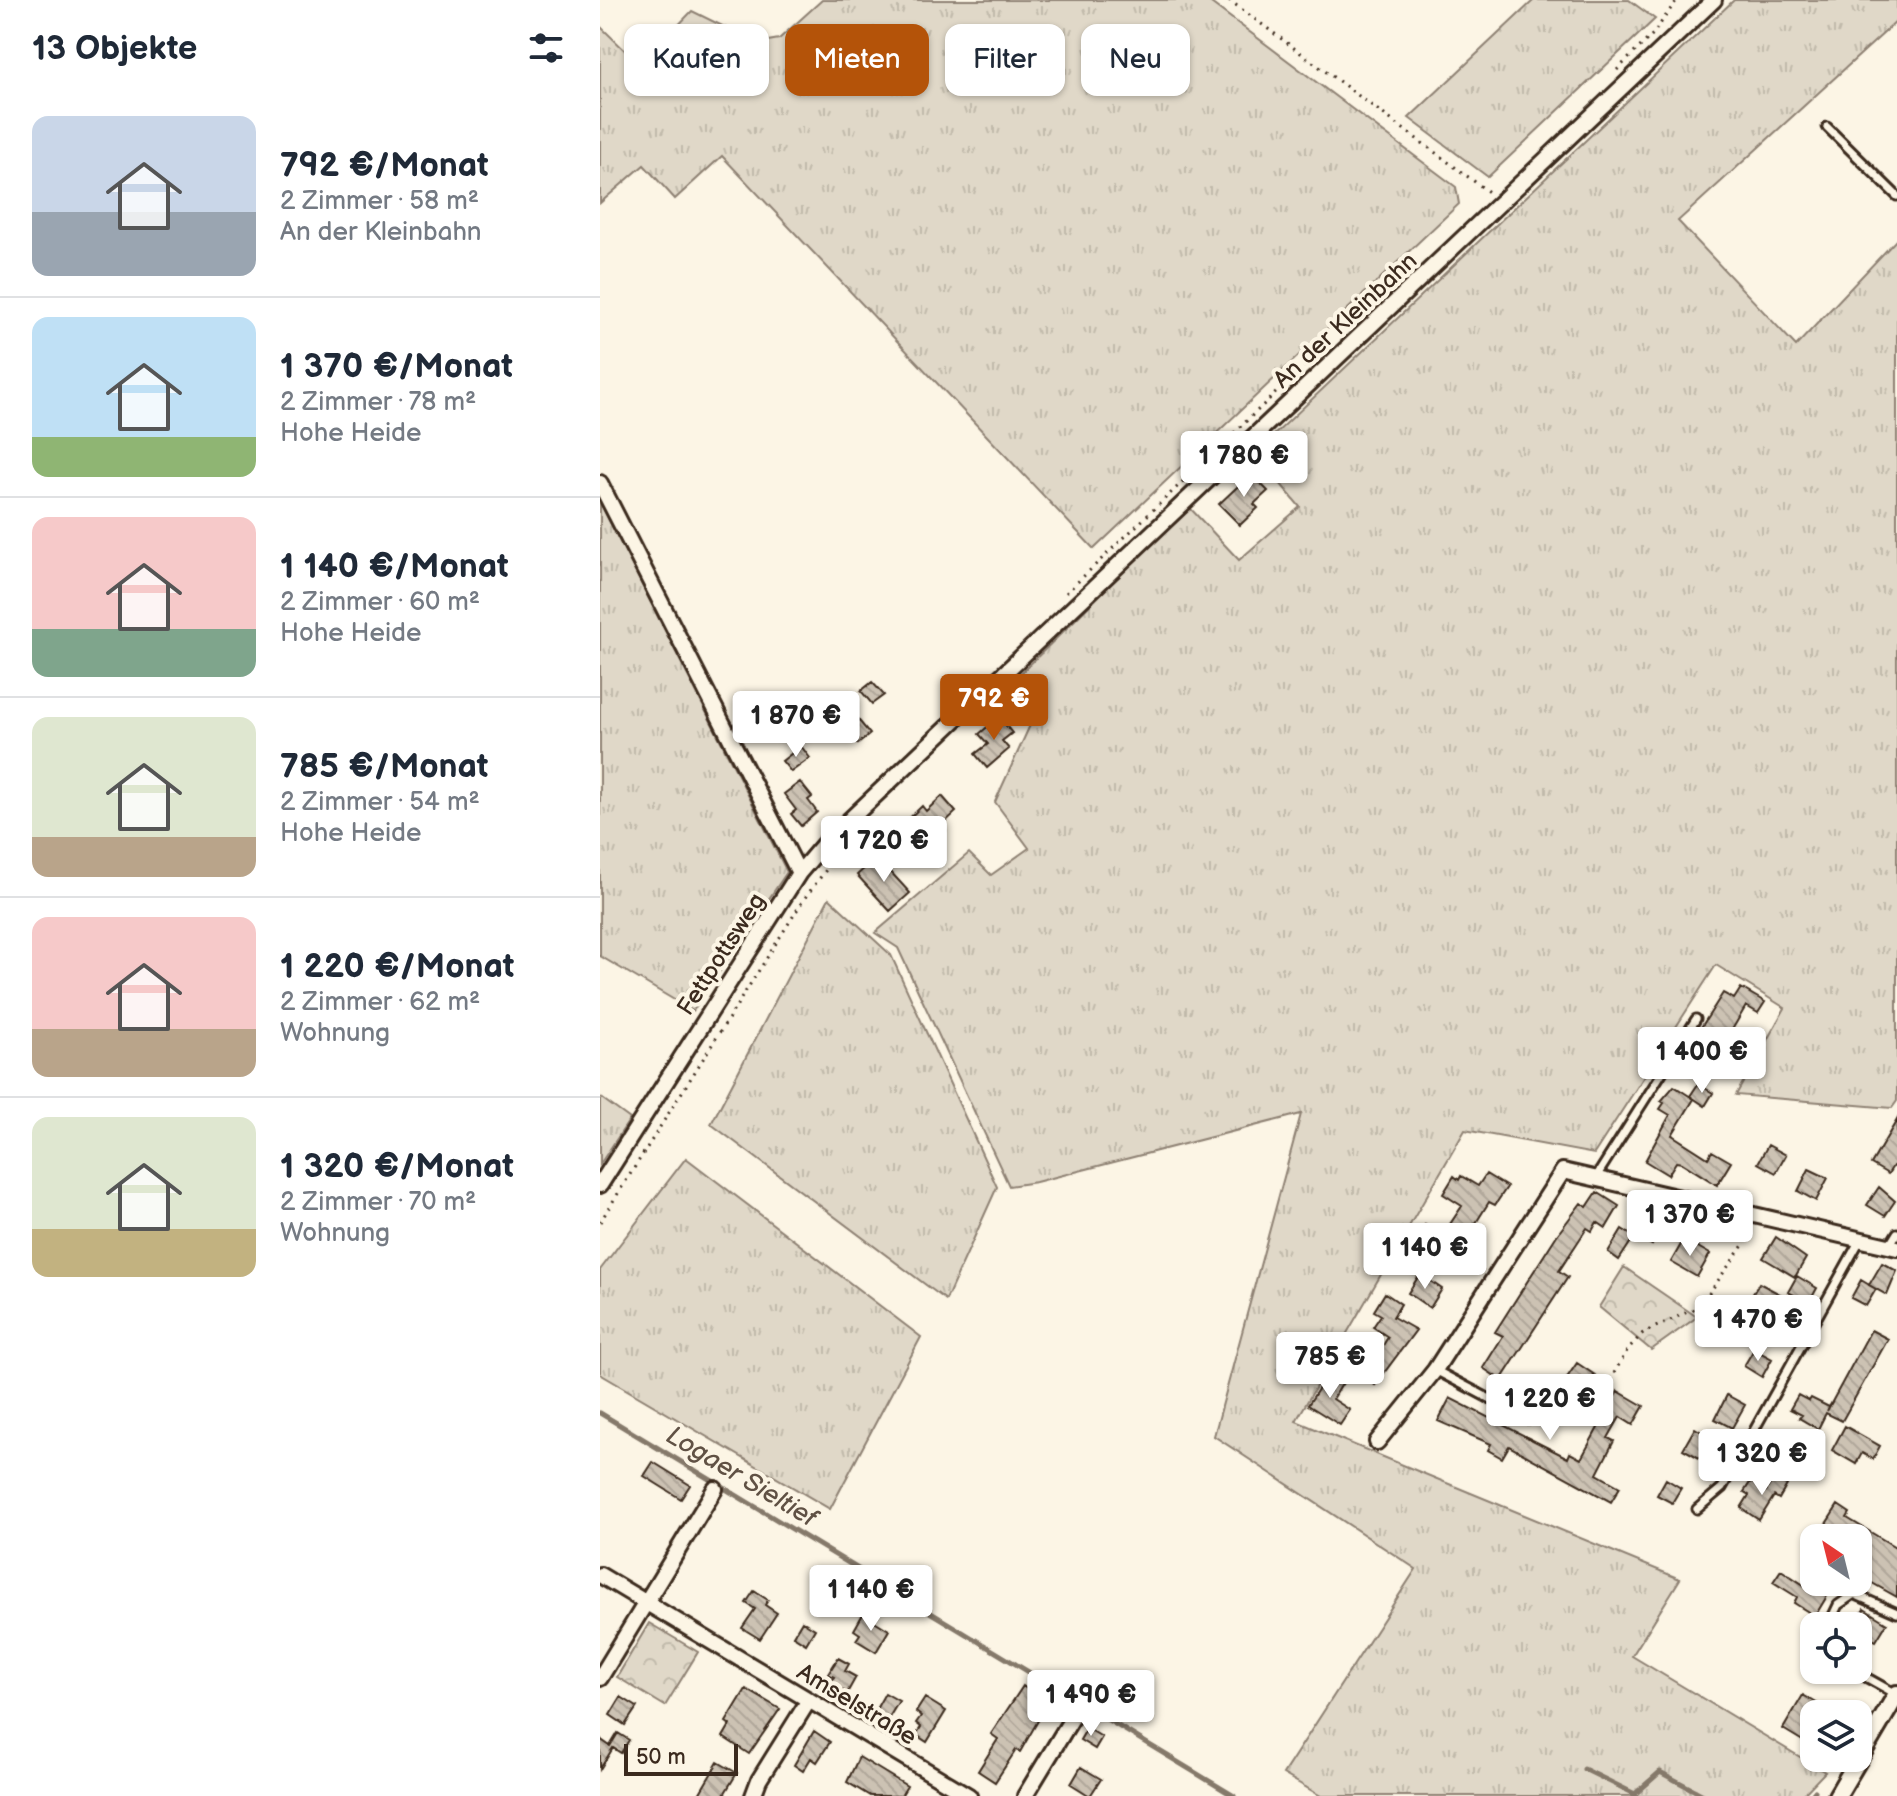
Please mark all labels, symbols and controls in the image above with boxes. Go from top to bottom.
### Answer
chip: Kaufen [624,24,769,96]
chip: Mieten [785,24,929,96]
chip: Filter [945,24,1065,96]
chip: Neu [1081,24,1190,96]
icon: filters [524,26,568,70]
text: 13 Objekte [32,28,197,69]
text: 792 €/Monat [280,145,489,186]
icon: home [96,148,192,244]
text: 2 Zimmer · 58 m² [280,186,479,217]
text: An der Kleinbahn [280,217,481,248]
street label: An der Kleinbahn [1267,246,1423,394]
text: 1 370 €/Monat [280,346,513,387]
icon: home [96,349,192,445]
text: 2 Zimmer · 78 m² [280,387,476,418]
text: Hohe Heide [280,418,421,449]
pin: 1 780 € [1170,431,1318,499]
text: 1 780 € [1199,441,1289,472]
text: 1 140 €/Monat [280,546,509,587]
icon: home [96,549,192,645]
text: 2 Zimmer · 60 m² [280,587,480,618]
text: Hohe Heide [280,618,421,649]
pin: 792 € [938,674,1050,742]
text: 792 € [958,684,1030,715]
pin: 1 870 € [722,691,870,759]
text: 1 870 € [751,701,841,732]
text: 785 €/Monat [280,746,488,787]
icon: home [96,749,192,845]
text: 2 Zimmer · 54 m² [280,787,480,818]
pin: 1 720 € [810,816,958,884]
text: Hohe Heide [280,818,421,849]
text: 1 720 € [839,826,929,857]
street label: Fettpottsweg [671,888,772,1021]
text: 1 220 €/Monat [280,946,514,987]
icon: home [96,949,192,1045]
text: 2 Zimmer · 62 m² [280,987,480,1018]
text: Wohnung [280,1018,390,1049]
pin: 1 400 € [1628,1027,1776,1095]
text: 1 400 € [1656,1037,1748,1068]
text: 1 320 €/Monat [280,1146,514,1187]
icon: home [96,1149,192,1245]
text: 2 Zimmer · 70 m² [280,1187,476,1218]
pin: 1 370 € [1616,1190,1764,1258]
text: 1 370 € [1645,1200,1735,1231]
text: Wohnung [280,1218,390,1249]
pin: 1 140 € [1351,1223,1499,1291]
text: 1 140 € [1381,1233,1469,1264]
pin: 1 470 € [1684,1295,1832,1363]
text: 1 470 € [1713,1305,1803,1336]
pin: 785 € [1274,1332,1386,1400]
text: 785 € [1294,1342,1366,1373]
pin: 1 220 € [1476,1374,1624,1442]
text: 1 220 € [1504,1384,1596,1415]
water label: Logaer Sieltief [660,1420,825,1536]
pin: 1 320 € [1688,1429,1836,1497]
text: 1 320 € [1716,1439,1808,1470]
north arrow [1800,1524,1872,1596]
map controls [1800,1524,1872,1772]
pin: 1 140 € [797,1565,945,1633]
text: 1 140 € [827,1575,915,1606]
button: locate [1800,1612,1872,1684]
street label: Amselstraße [792,1657,922,1752]
pin: 1 490 € [1017,1670,1165,1738]
text: 1 490 € [1045,1680,1137,1711]
button: layers [1800,1700,1872,1772]
scale bar [624,1740,738,1776]
text: 50 m [636,1744,686,1771]

